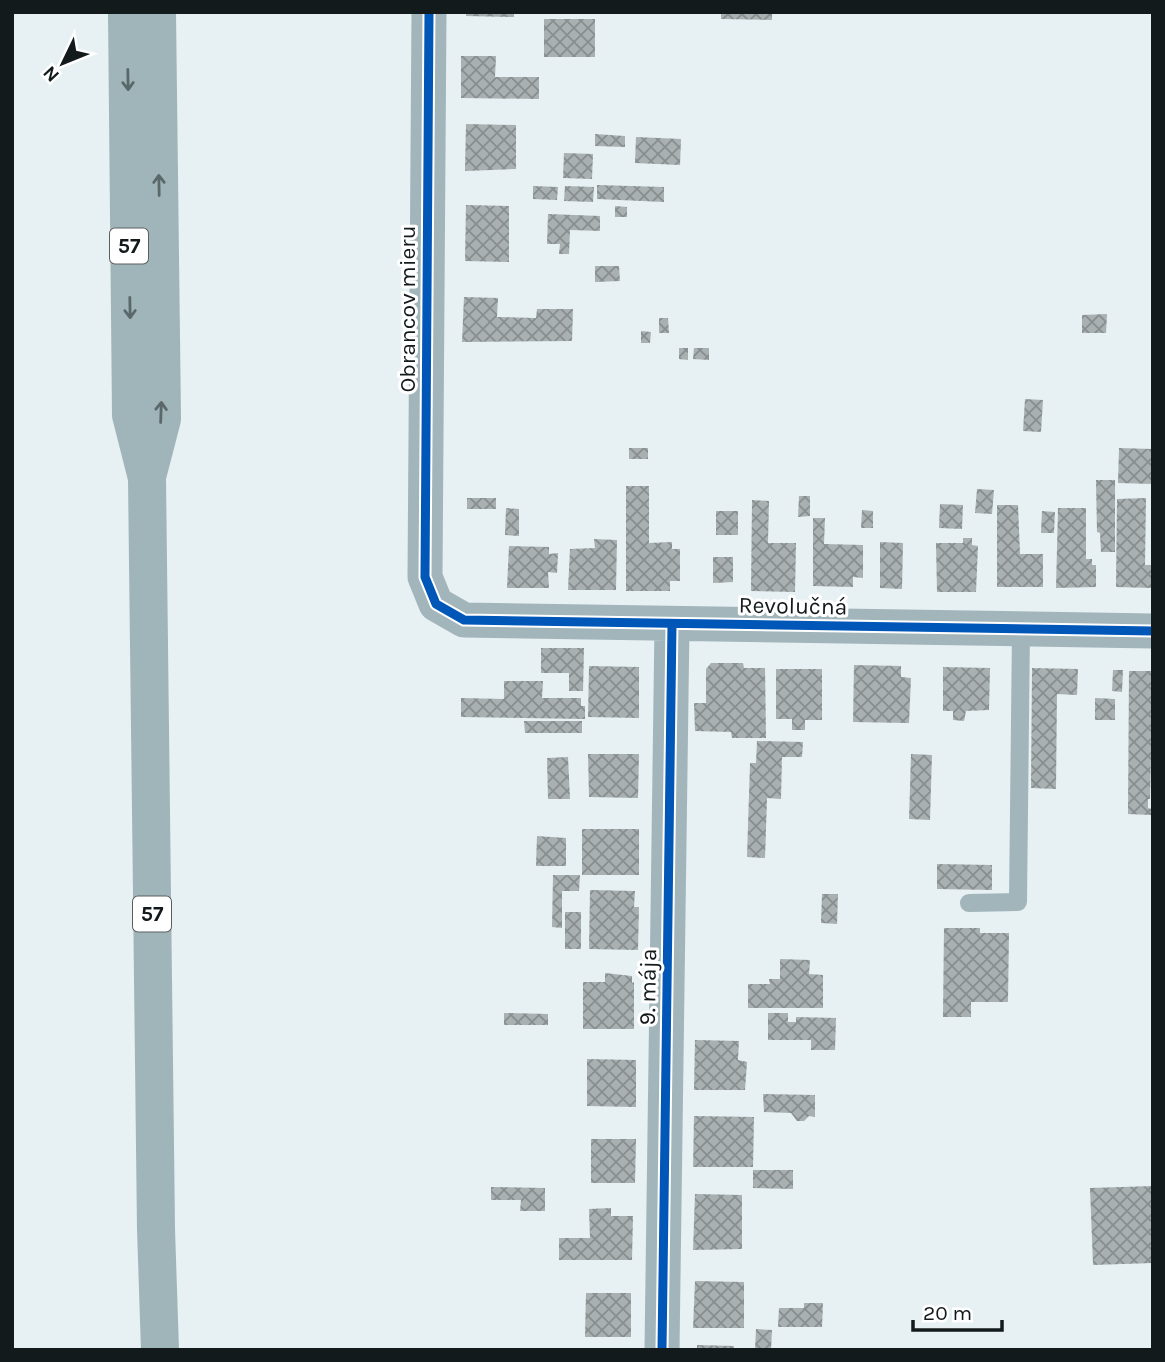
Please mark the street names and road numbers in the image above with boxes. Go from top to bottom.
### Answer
street label: Obrancov mieru [394,225,421,393]
road number: 57 [110,229,148,264]
street label: Revolučná [738,592,848,620]
road number: 57 [133,897,171,932]
street label: 9. mája [634,948,662,1026]

